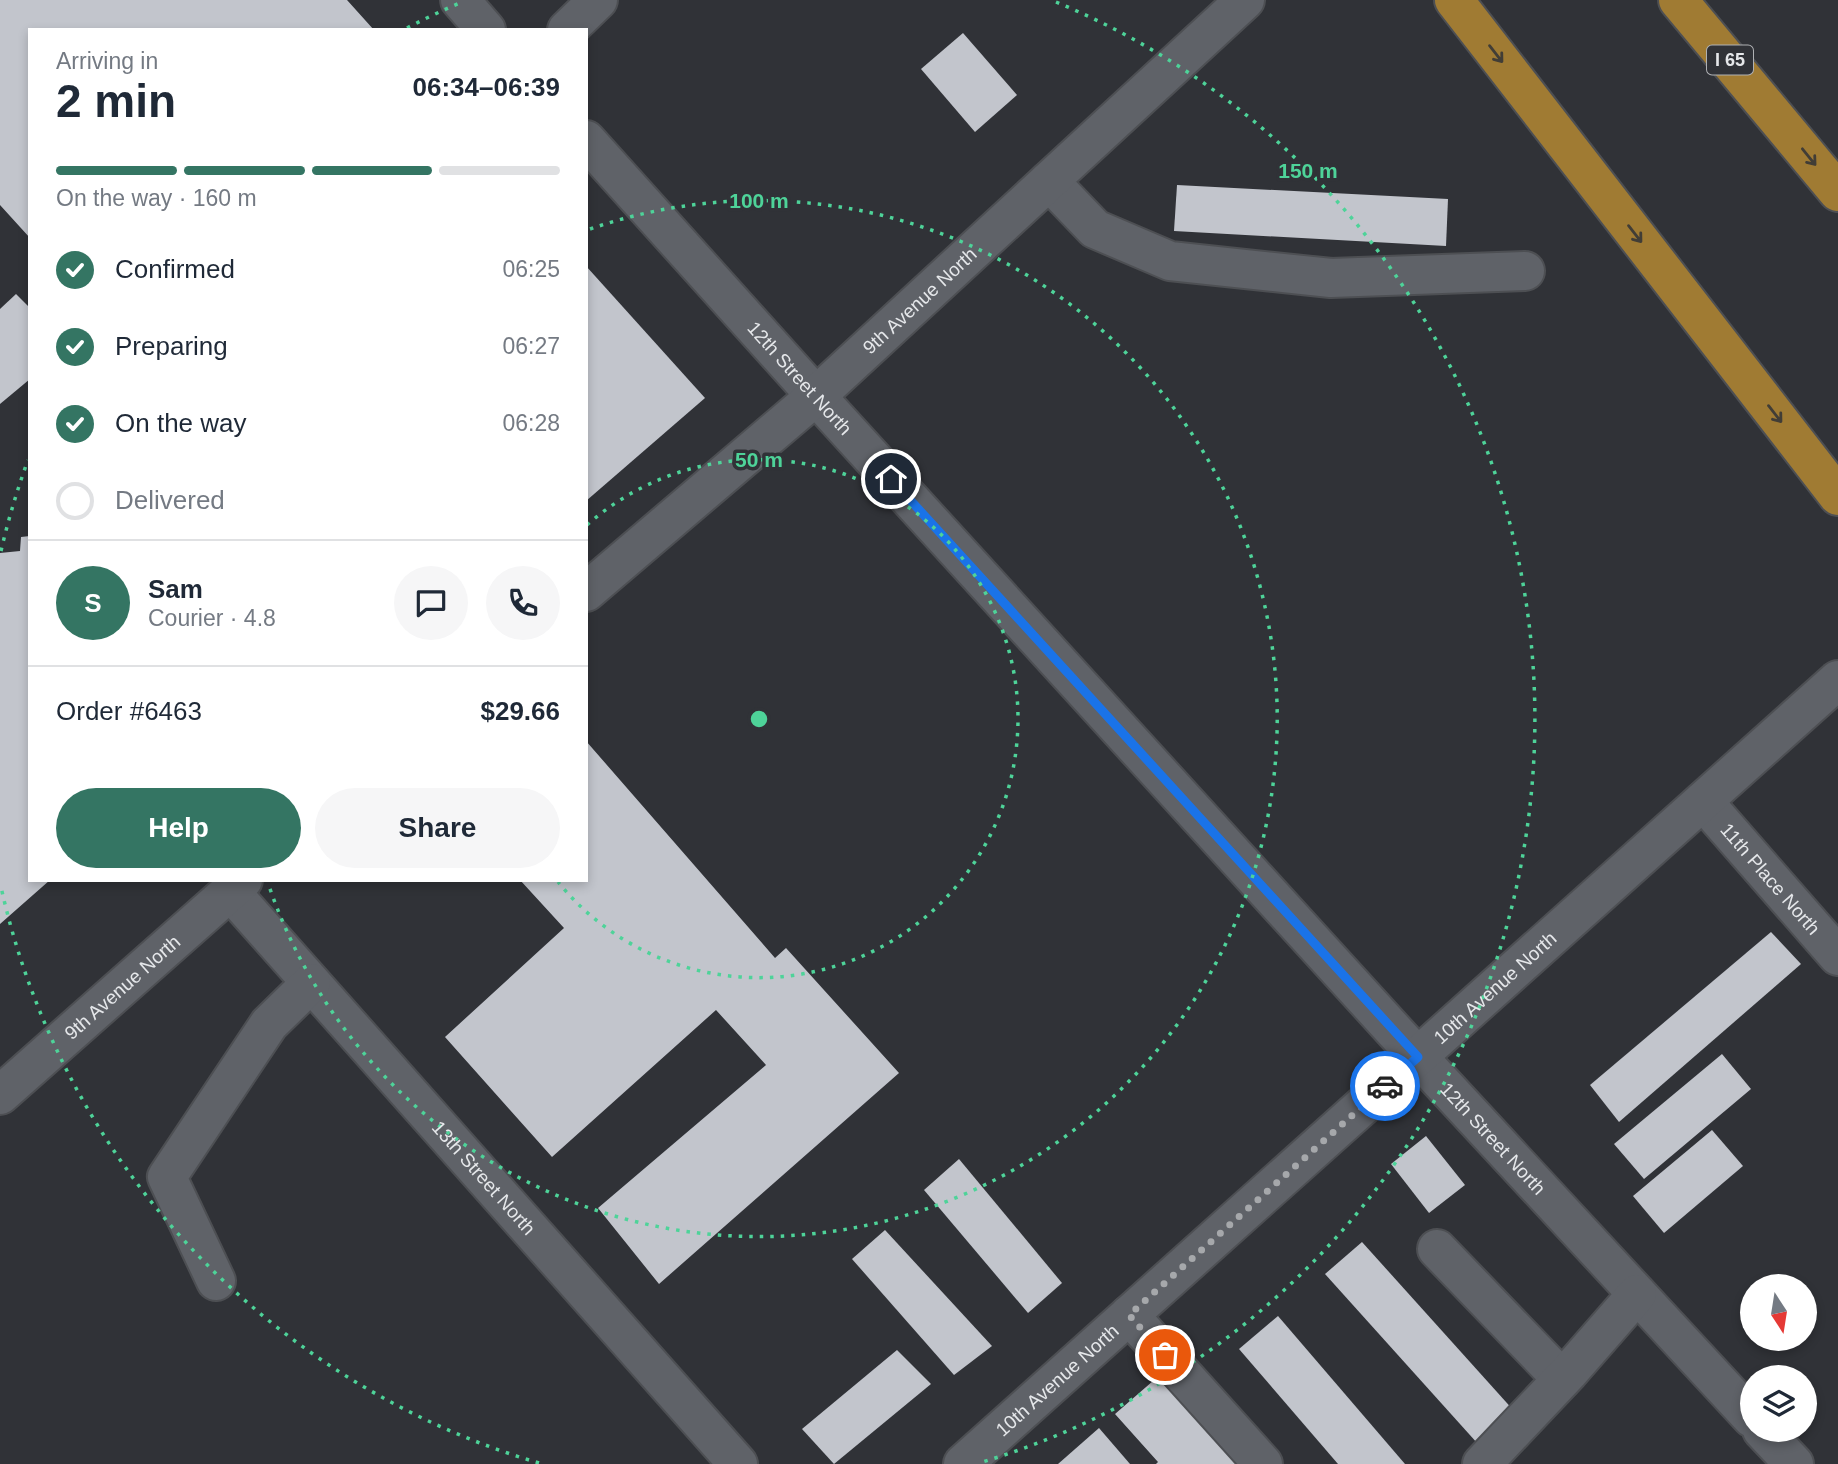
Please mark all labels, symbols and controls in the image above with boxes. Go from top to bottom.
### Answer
one-way arrow [1488,44,1503,63]
road number: I 65 [1707,46,1753,74]
text: Arriving in [56,48,158,74]
text: 06:34–06:39 [413,72,560,102]
text: 2 min [56,75,176,127]
one-way arrow [1802,147,1817,165]
text: 150 m [1278,159,1338,182]
text: On the way · 160 m [56,185,257,211]
text: 100 m [729,189,789,212]
one-way arrow [1628,224,1643,242]
street label: 9th Avenue North [859,243,981,358]
icon: check [56,251,94,289]
text: Confirmed [115,254,235,284]
text: 06:25 [502,256,560,282]
street label: 12th Street North [743,317,856,439]
icon: check [56,328,94,366]
text: Preparing [115,331,228,361]
text: 06:27 [502,333,560,359]
one-way arrow [1767,404,1782,422]
icon: check [56,405,94,443]
text: On the way [115,408,247,438]
text: 06:28 [502,410,560,436]
text: 50 m [735,448,783,471]
pin [861,449,921,509]
icon: home [872,460,910,498]
text: Delivered [115,485,225,515]
button: chat [394,566,468,640]
button: phone [486,566,560,640]
text: Sam [148,574,203,604]
text: S [84,588,102,618]
text: Courier · 4.8 [148,605,276,631]
text: Order #6463 [56,696,202,726]
text: $29.66 [480,696,560,726]
centre of rings [747,707,771,731]
button: Help [56,788,301,868]
button: Share [315,788,560,868]
street label: 11th Place North [1716,819,1824,939]
street label: 10th Avenue North [1430,928,1561,1048]
street label: 9th Avenue North [61,931,184,1044]
courier [1350,1051,1420,1121]
icon: car [1366,1067,1404,1105]
street label: 12th Street North [1436,1078,1550,1199]
street label: 13th Street North [428,1117,540,1239]
north arrow [1740,1274,1816,1351]
map controls [1740,1274,1817,1442]
street label: 10th Avenue North [992,1320,1123,1441]
pin [1135,1325,1195,1385]
icon: bag [1146,1336,1184,1374]
button: layers [1740,1365,1817,1442]

